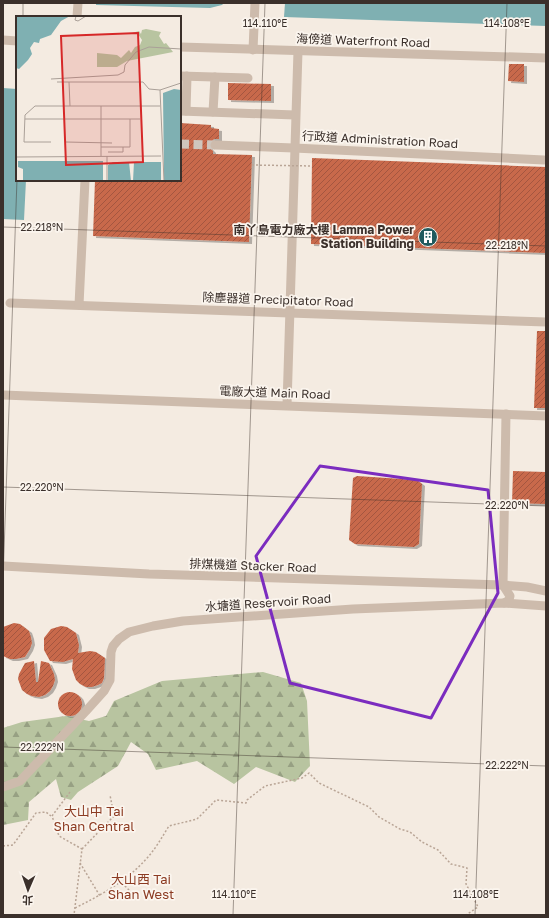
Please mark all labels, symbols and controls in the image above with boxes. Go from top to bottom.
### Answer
inset map [16,16,181,181]
text: 114.110°E [243,17,287,29]
text: 114.108°E [484,17,530,29]
street label: 海傍道 Waterfront Road [296,31,430,50]
street label: 行政道 Administration Road [302,128,458,151]
text: 22.218°N [21,221,63,233]
place label: 南丫島電力廠大樓 Lamma Power Station Building [233,222,414,251]
building icon: 南丫島電力廠大樓 Lamma Power Station Building [417,226,439,248]
text: 22.218°N [486,239,528,251]
street label: 除塵器道 Precipitator Road [202,289,354,310]
street label: 電廠大道 Main Road [219,383,331,402]
text: 22.220°N [20,481,64,493]
text: 22.220°N [485,499,529,511]
street label: 排煤機道 Stacker Road [189,556,317,575]
street label: 水塘道 Reservoir Road [204,591,332,614]
text: 22.222°N [20,741,64,753]
text: 22.222°N [485,759,529,771]
district label: 大山中 Tai Shan Central [54,803,134,834]
north arrow [8,870,48,910]
district label: 大山西 Tai Shan West [108,871,174,902]
text: 114.110°E [212,888,256,900]
text: 114.108°E [453,888,499,900]
text: 北 [22,894,33,907]

